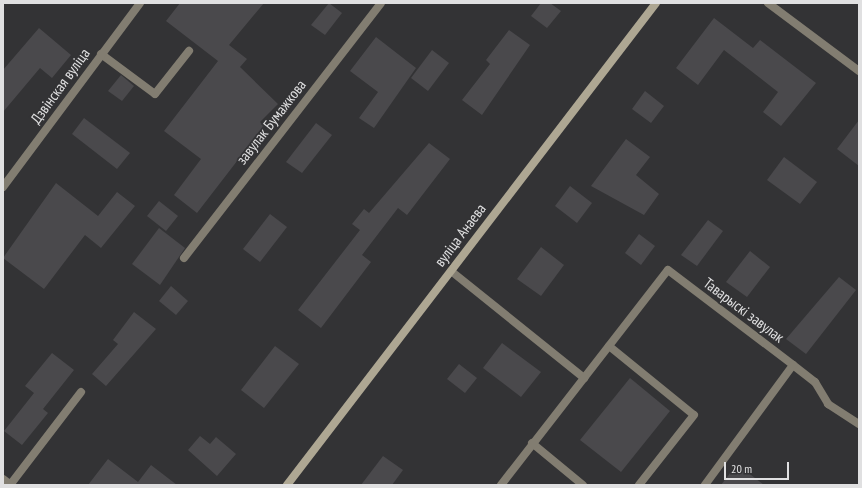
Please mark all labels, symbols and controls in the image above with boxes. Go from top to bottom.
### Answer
street label: Дзвінская вуліца [27,45,93,127]
street label: завулак Бумажкова [232,76,310,168]
street label: вуліца Анаева [430,200,490,270]
street label: Таварыскі завулак [700,274,788,346]
scale bar [726,454,791,480]
text: 20 m [731,461,752,476]

